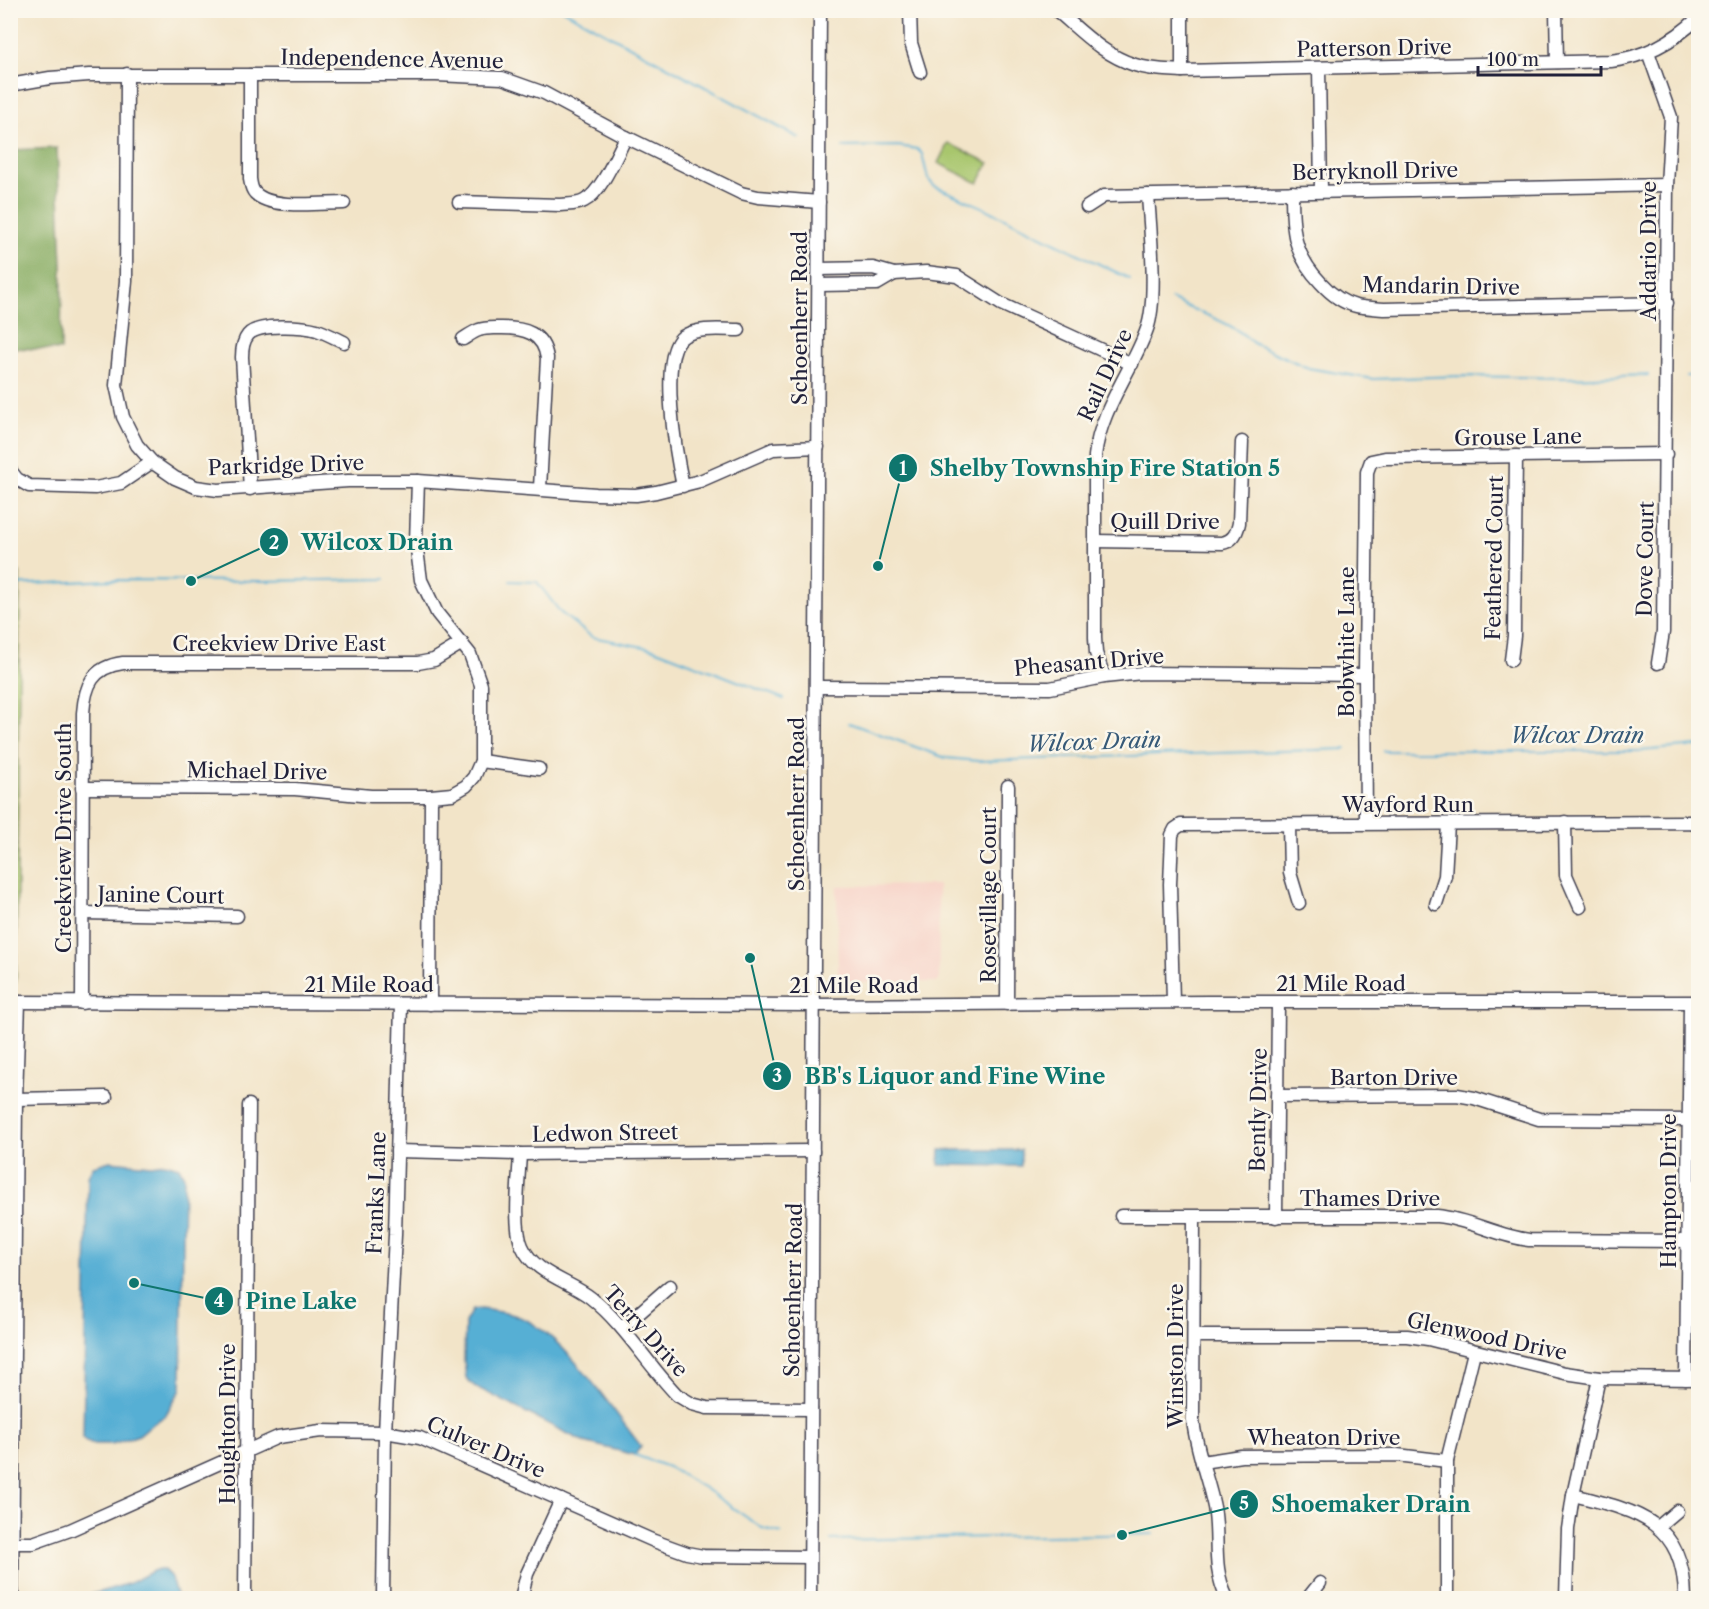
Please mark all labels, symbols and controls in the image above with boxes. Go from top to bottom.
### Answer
street label: Patterson Drive [1296,34,1452,62]
scale bar [1478,39,1601,77]
street label: Independence Avenue [280,45,504,73]
text: 100 m [1487,49,1539,71]
street label: Berryknoll Drive [1292,157,1458,185]
street label: Addario Drive [1636,181,1661,322]
street label: Schoenherr Road [787,231,812,405]
street label: Mandarin Drive [1362,272,1520,300]
street label: Rail Drive [1073,325,1137,425]
street label: Grouse Lane [1454,423,1582,451]
callout: Shelby Township Fire Station 5 [888,448,1293,488]
street label: Parkridge Drive [207,450,365,480]
text: Shelby Township Fire Station 5 [930,455,1280,482]
text: 1 [899,458,907,480]
street label: Feathered Court [1480,475,1508,641]
street label: Dove Court [1631,500,1659,617]
street label: Quill Drive [1110,509,1220,534]
callout: Wilcox Drain [259,522,465,562]
text: Wilcox Drain [300,529,453,556]
text: 2 [269,532,279,554]
street label: Bobwhite Lane [1334,566,1359,718]
street label: Creekview Drive East [172,631,386,656]
street label: Pheasant Drive [1013,643,1165,681]
street label: Schoenherr Road [784,717,809,891]
water label: Wilcox Drain [1510,722,1644,749]
street label: Creekview Drive South [51,723,76,953]
water label: Wilcox Drain [1026,726,1162,758]
street label: Michael Drive [186,757,328,785]
street label: Wayford Run [1341,792,1474,817]
street label: Rosevillage Court [976,806,1001,983]
street label: Janine Court [95,881,225,909]
street label: 21 Mile Road [1276,971,1406,996]
street label: 21 Mile Road [304,972,434,997]
street label: 21 Mile Road [789,973,919,998]
street label: Bently Drive [1244,1048,1272,1172]
callout: BB's Liquor and Fine Wine [762,1056,1118,1096]
text: BB's Liquor and Fine Wine [805,1063,1105,1090]
text: 3 [772,1065,782,1087]
street label: Barton Drive [1330,1065,1458,1090]
street label: Hampton Drive [1656,1113,1681,1269]
street label: Ledwon Street [532,1119,679,1147]
street label: Franks Lane [361,1131,391,1255]
street label: Thames Drive [1300,1186,1440,1211]
street label: Schoenherr Road [779,1202,807,1377]
street label: Terry Drive [598,1280,694,1382]
callout: Pine Lake [204,1281,369,1321]
street label: Winston Drive [1163,1283,1188,1430]
text: Pine Lake [245,1288,357,1315]
text: 4 [214,1290,224,1312]
street label: Glenwood Drive [1405,1307,1569,1365]
street label: Houghton Drive [215,1343,240,1505]
street label: Culver Drive [423,1411,549,1483]
street label: Wheaton Drive [1246,1425,1401,1450]
callout: Shoemaker Drain [1229,1484,1483,1524]
text: Shoemaker Drain [1271,1491,1471,1518]
text: 5 [1239,1493,1249,1515]

